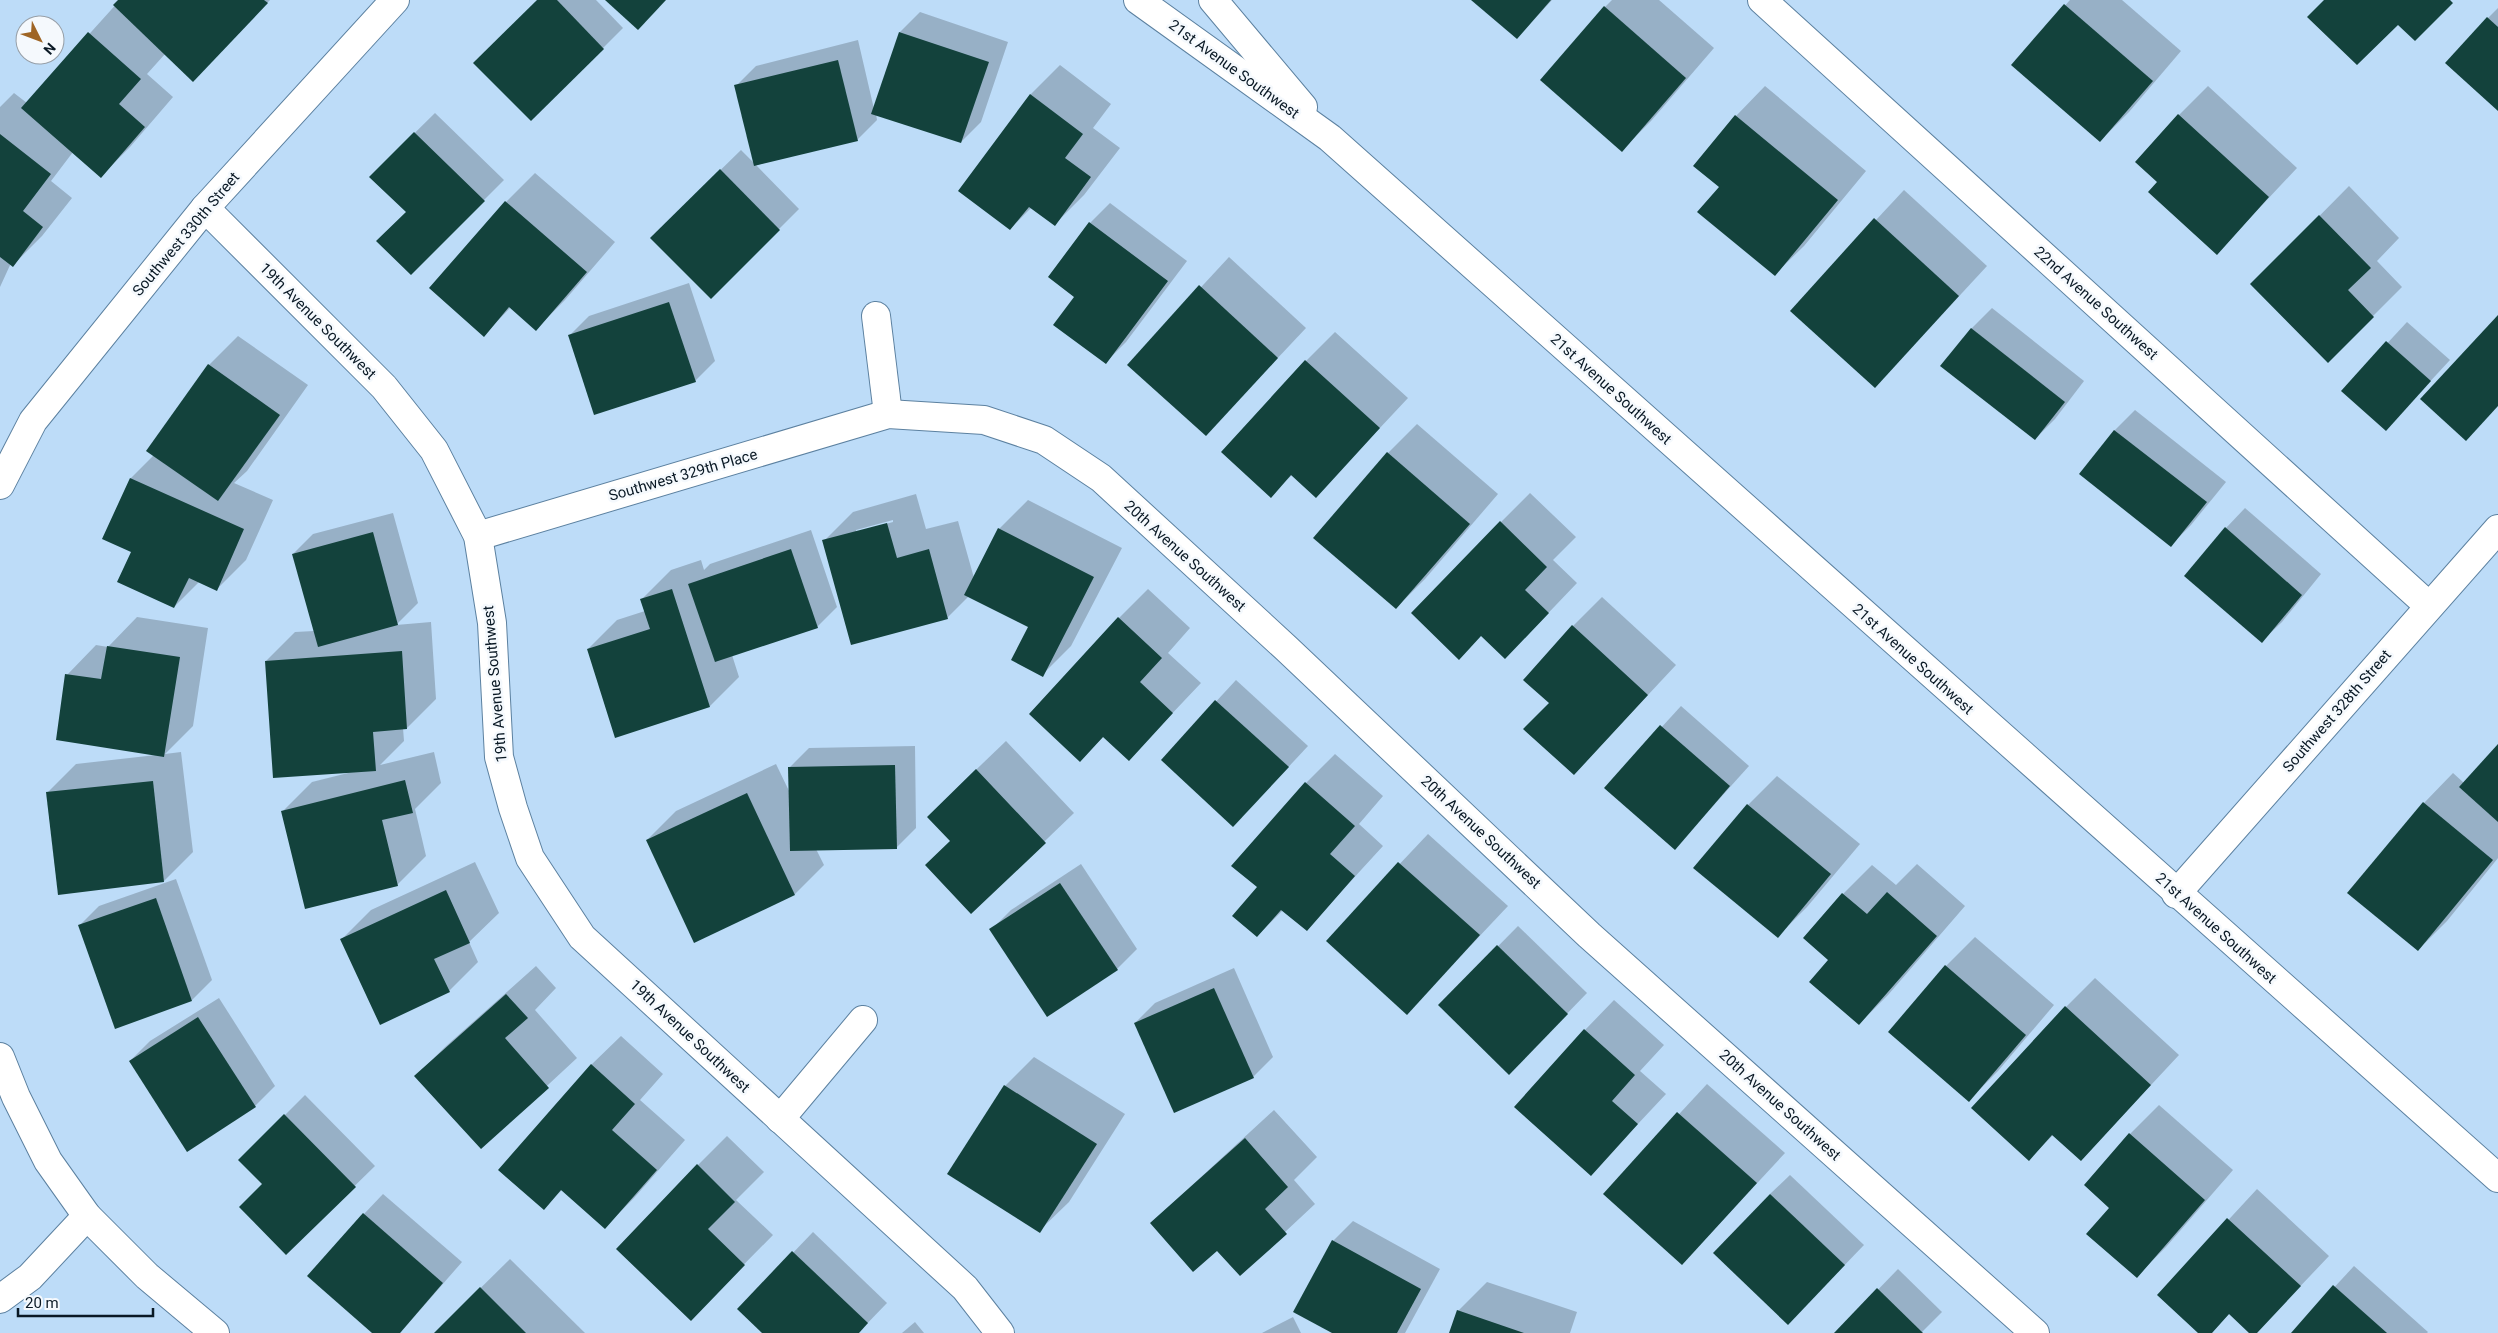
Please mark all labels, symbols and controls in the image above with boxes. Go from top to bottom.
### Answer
north arrow [15,15,65,65]
street label: 21st Avenue Southwest [1165,16,1303,122]
text: N [40,40,59,58]
street label: Southwest 330th Street [129,168,243,300]
street label: 22nd Avenue Southwest [2030,242,2162,364]
street label: 19th Avenue Southwest [256,259,380,383]
street label: 21st Avenue Southwest [1547,330,1675,448]
street label: Southwest 329th Place [607,445,759,505]
street label: 20th Avenue Southwest [1121,497,1250,615]
street label: 21st Avenue Southwest [1849,600,1977,718]
street label: 19th Avenue Southwest [479,605,511,763]
street label: Southwest 328th Street [2279,646,2395,776]
street label: 20th Avenue Southwest [1417,772,1545,892]
street label: 21st Avenue Southwest [2152,869,2280,987]
street label: 19th Avenue Southwest [626,976,754,1096]
street label: 20th Avenue Southwest [1716,1046,1845,1164]
scale bar [18,1286,152,1318]
text: 20 m [25,1294,59,1312]

